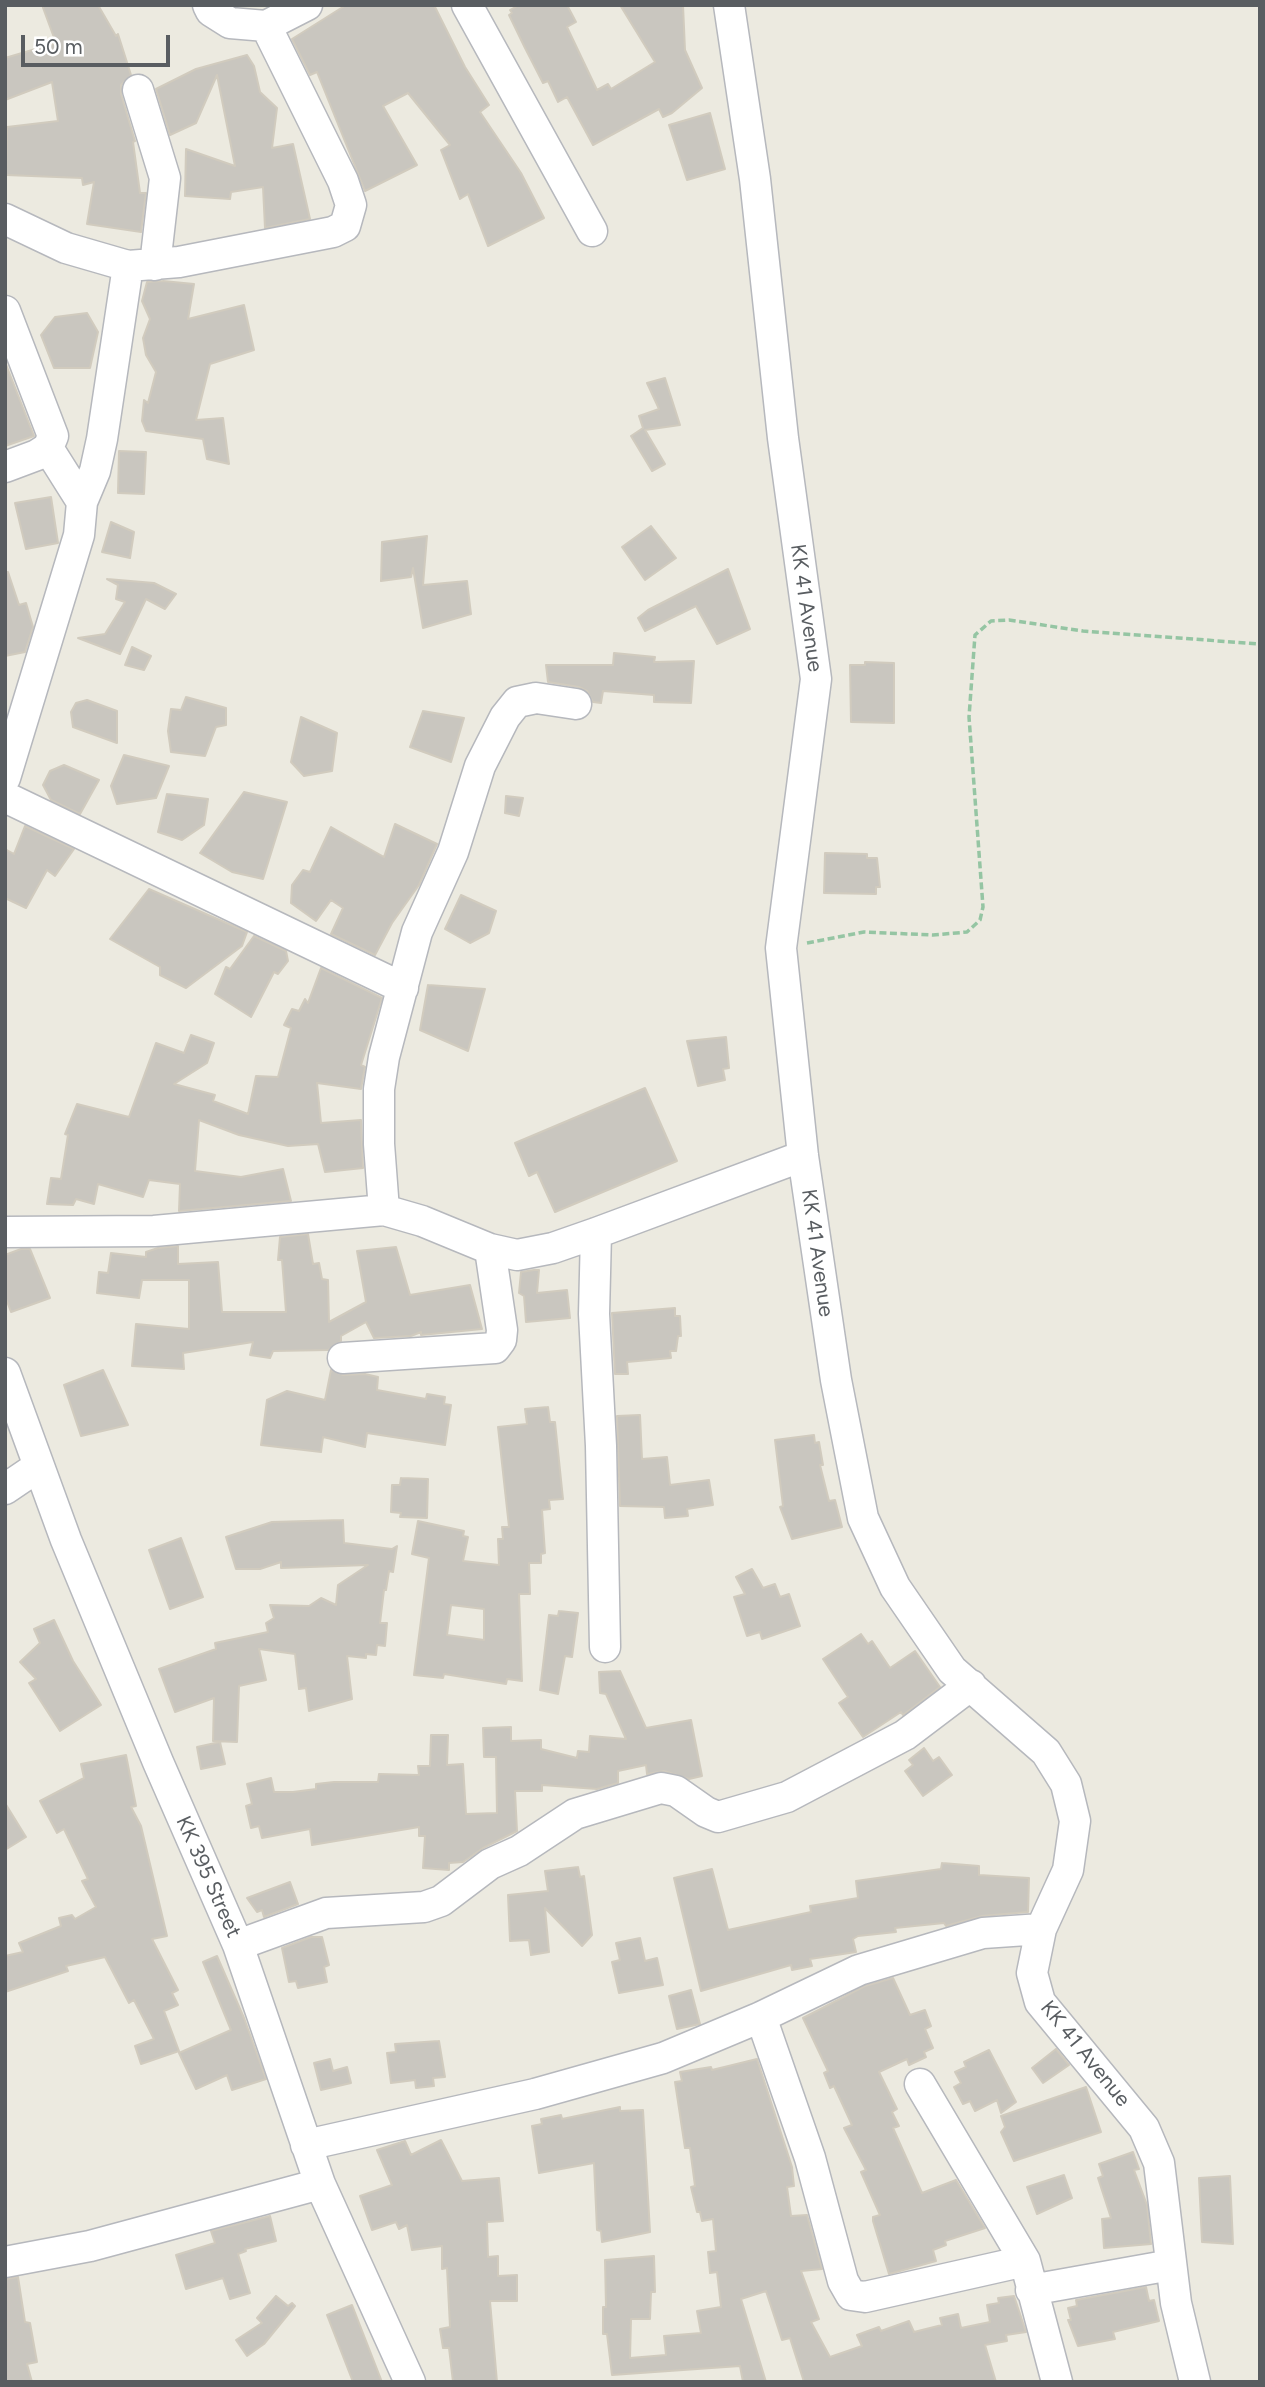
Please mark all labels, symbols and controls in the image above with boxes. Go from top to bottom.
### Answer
scale bar [24,21,173,65]
text: 50 m [34,34,83,59]
street label: KK 41 Avenue [785,543,827,673]
street label: KK 41 Avenue [796,1188,838,1318]
street label: KK 395 Street [170,1812,246,1942]
street label: KK 41 Avenue [1035,1996,1135,2112]

